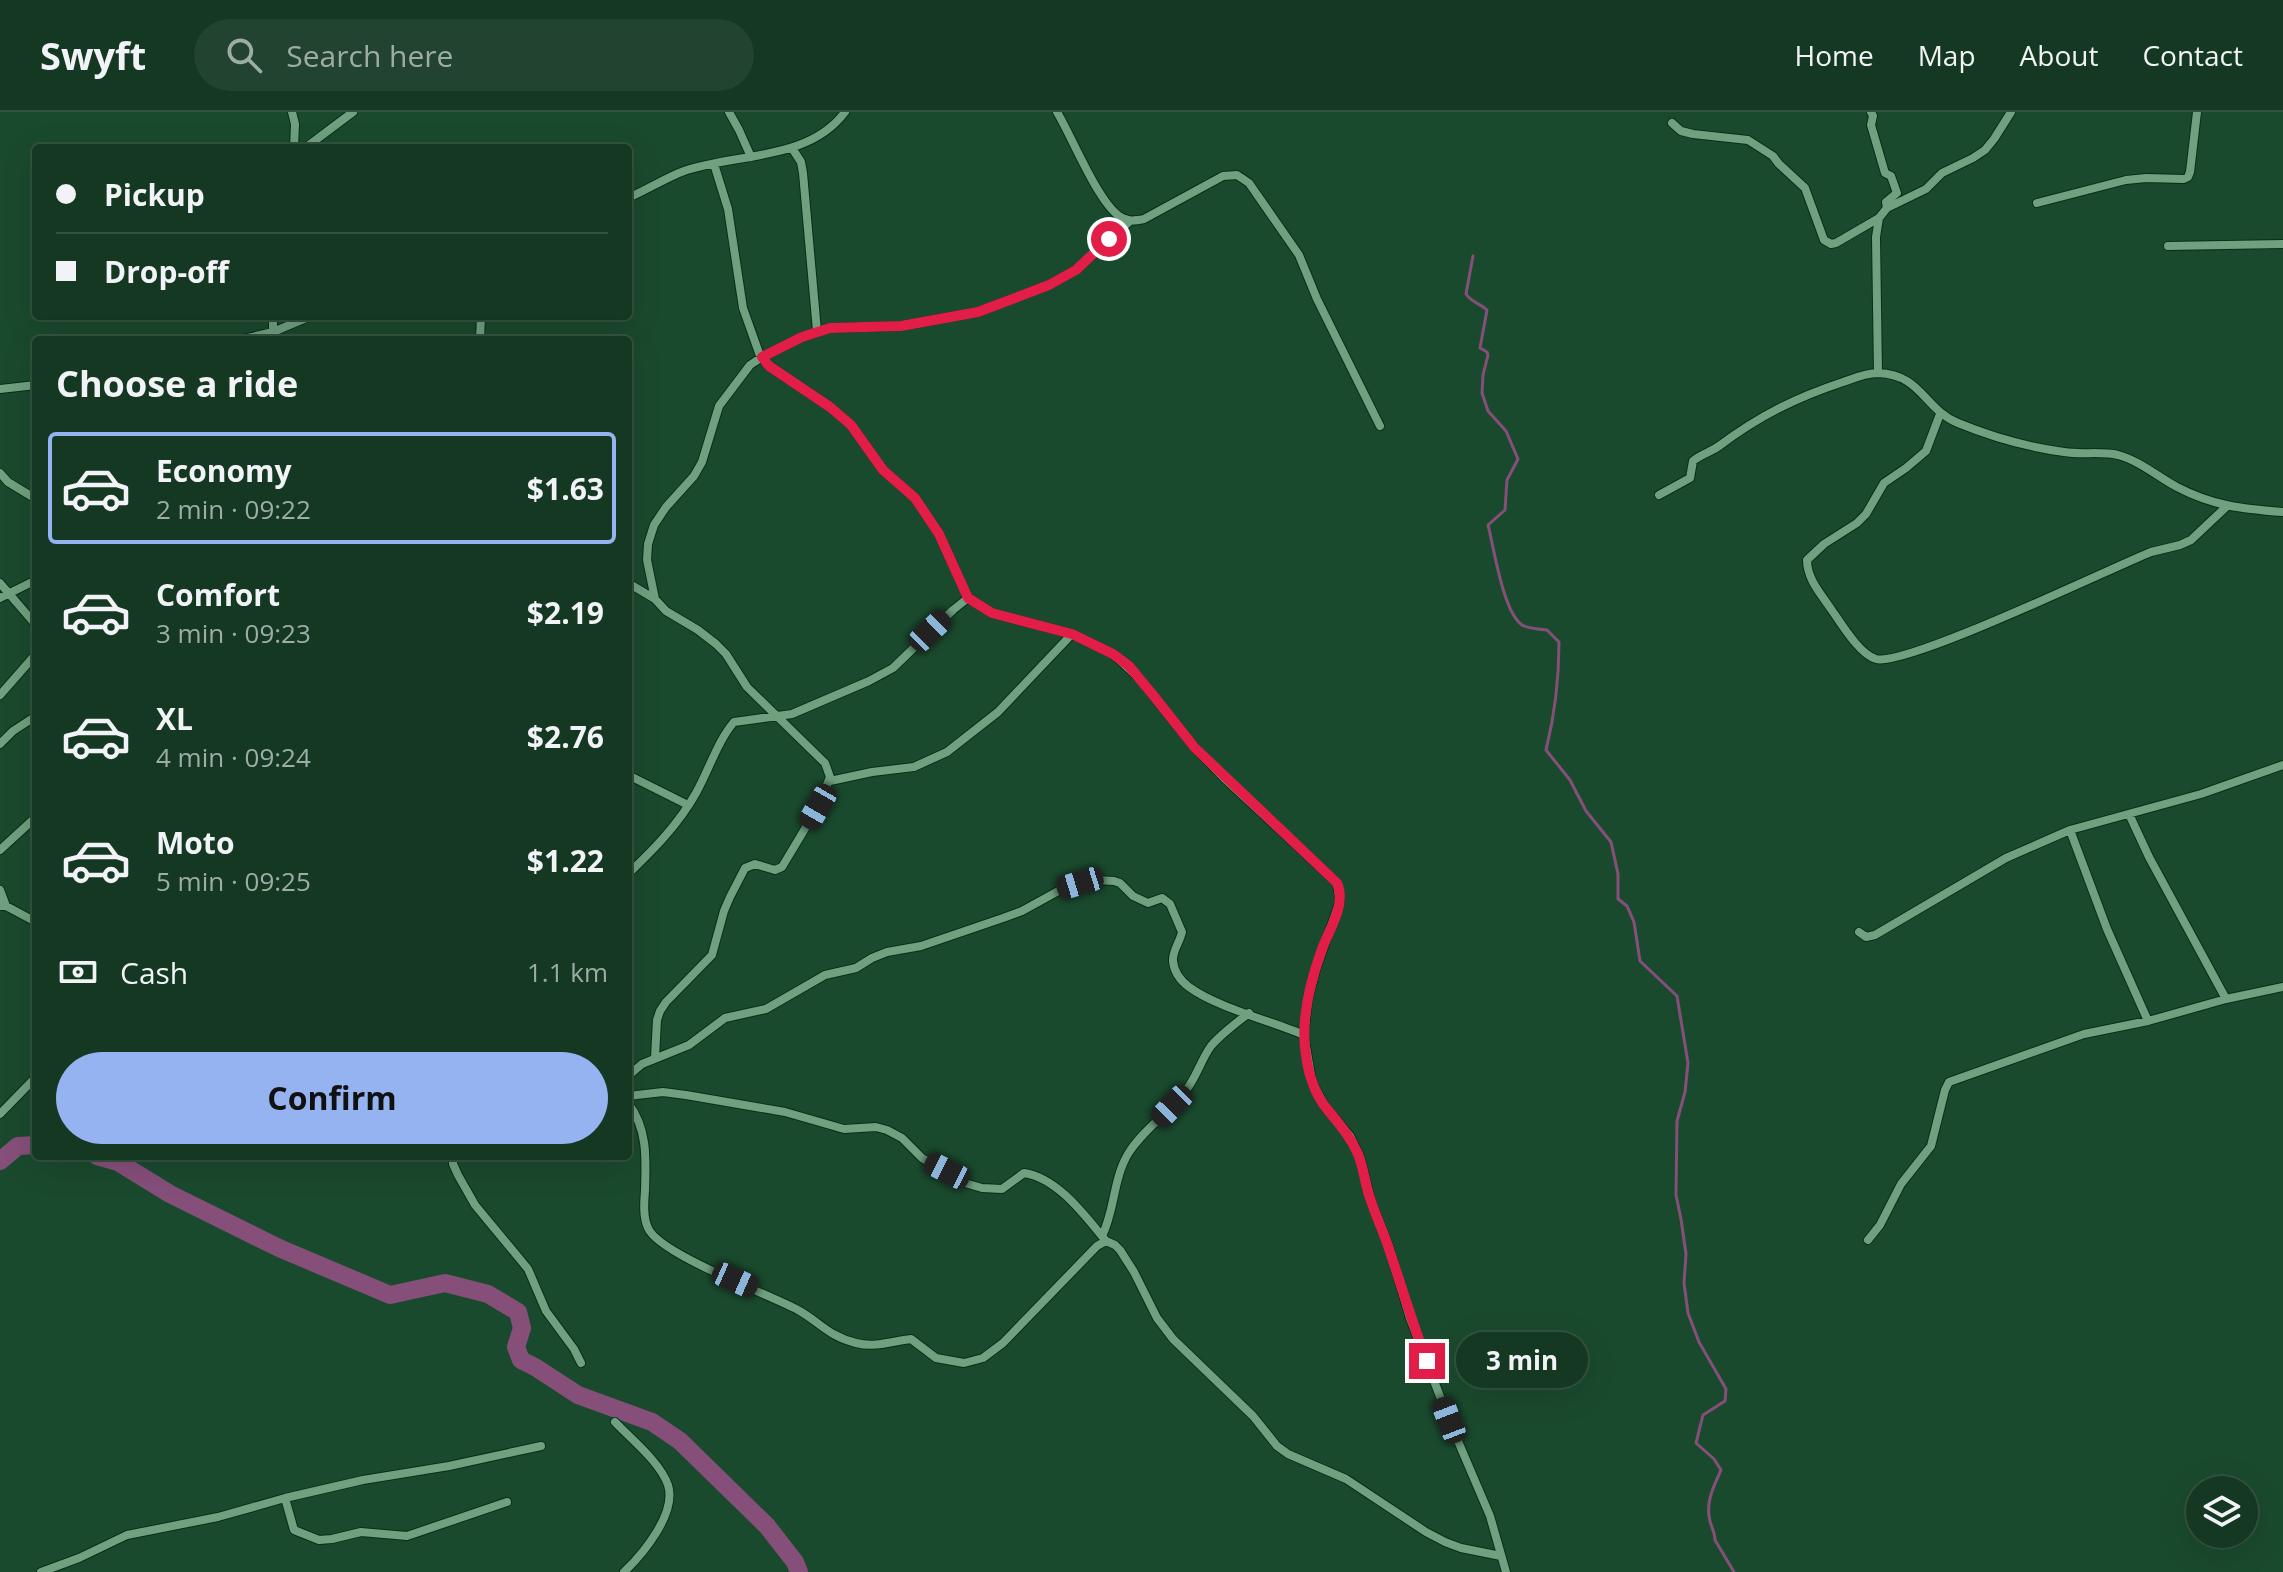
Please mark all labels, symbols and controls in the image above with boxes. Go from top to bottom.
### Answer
search box [194,19,754,91]
text: Swyft [40,29,146,81]
icon: search [222,33,266,77]
text: Search here [286,35,453,76]
text: Home [1795,36,1874,74]
text: Map [1918,36,1976,74]
text: About [2020,36,2098,74]
text: Contact [2142,36,2243,74]
text: Pickup [104,174,205,215]
route start [1091,221,1127,257]
text: Drop-off [104,251,229,292]
text: Choose a ride [56,359,298,408]
text: Economy [156,450,292,491]
icon: car [60,452,132,524]
text: $1.63 [527,468,604,509]
text: 2 min · 09:22 [156,491,311,527]
text: Comfort [156,574,280,615]
icon: car [60,576,132,648]
text: $2.19 [527,592,604,633]
car [904,606,956,656]
text: 3 min · 09:23 [156,615,311,651]
text: XL [156,698,193,739]
icon: car [60,700,132,772]
text: $2.76 [527,716,604,757]
text: 4 min · 09:24 [156,739,311,775]
car [796,780,840,834]
text: Moto [156,822,234,863]
icon: car [60,824,132,896]
text: $1.22 [527,840,604,881]
text: 5 min · 09:25 [156,863,311,899]
car [1054,865,1106,901]
icon: cash [56,950,100,994]
text: Cash [120,952,188,993]
text: 1.1 km [527,954,608,990]
button: Confirm [56,1052,608,1144]
car [1147,1080,1197,1132]
car [920,1149,974,1193]
car [708,1259,762,1301]
callout: 3 min [1455,1333,1587,1389]
text: 3 min [1486,1342,1558,1378]
route end [1409,1343,1445,1379]
car [1429,1393,1469,1447]
map controls [2186,1476,2258,1548]
button: layers [2186,1476,2258,1548]

